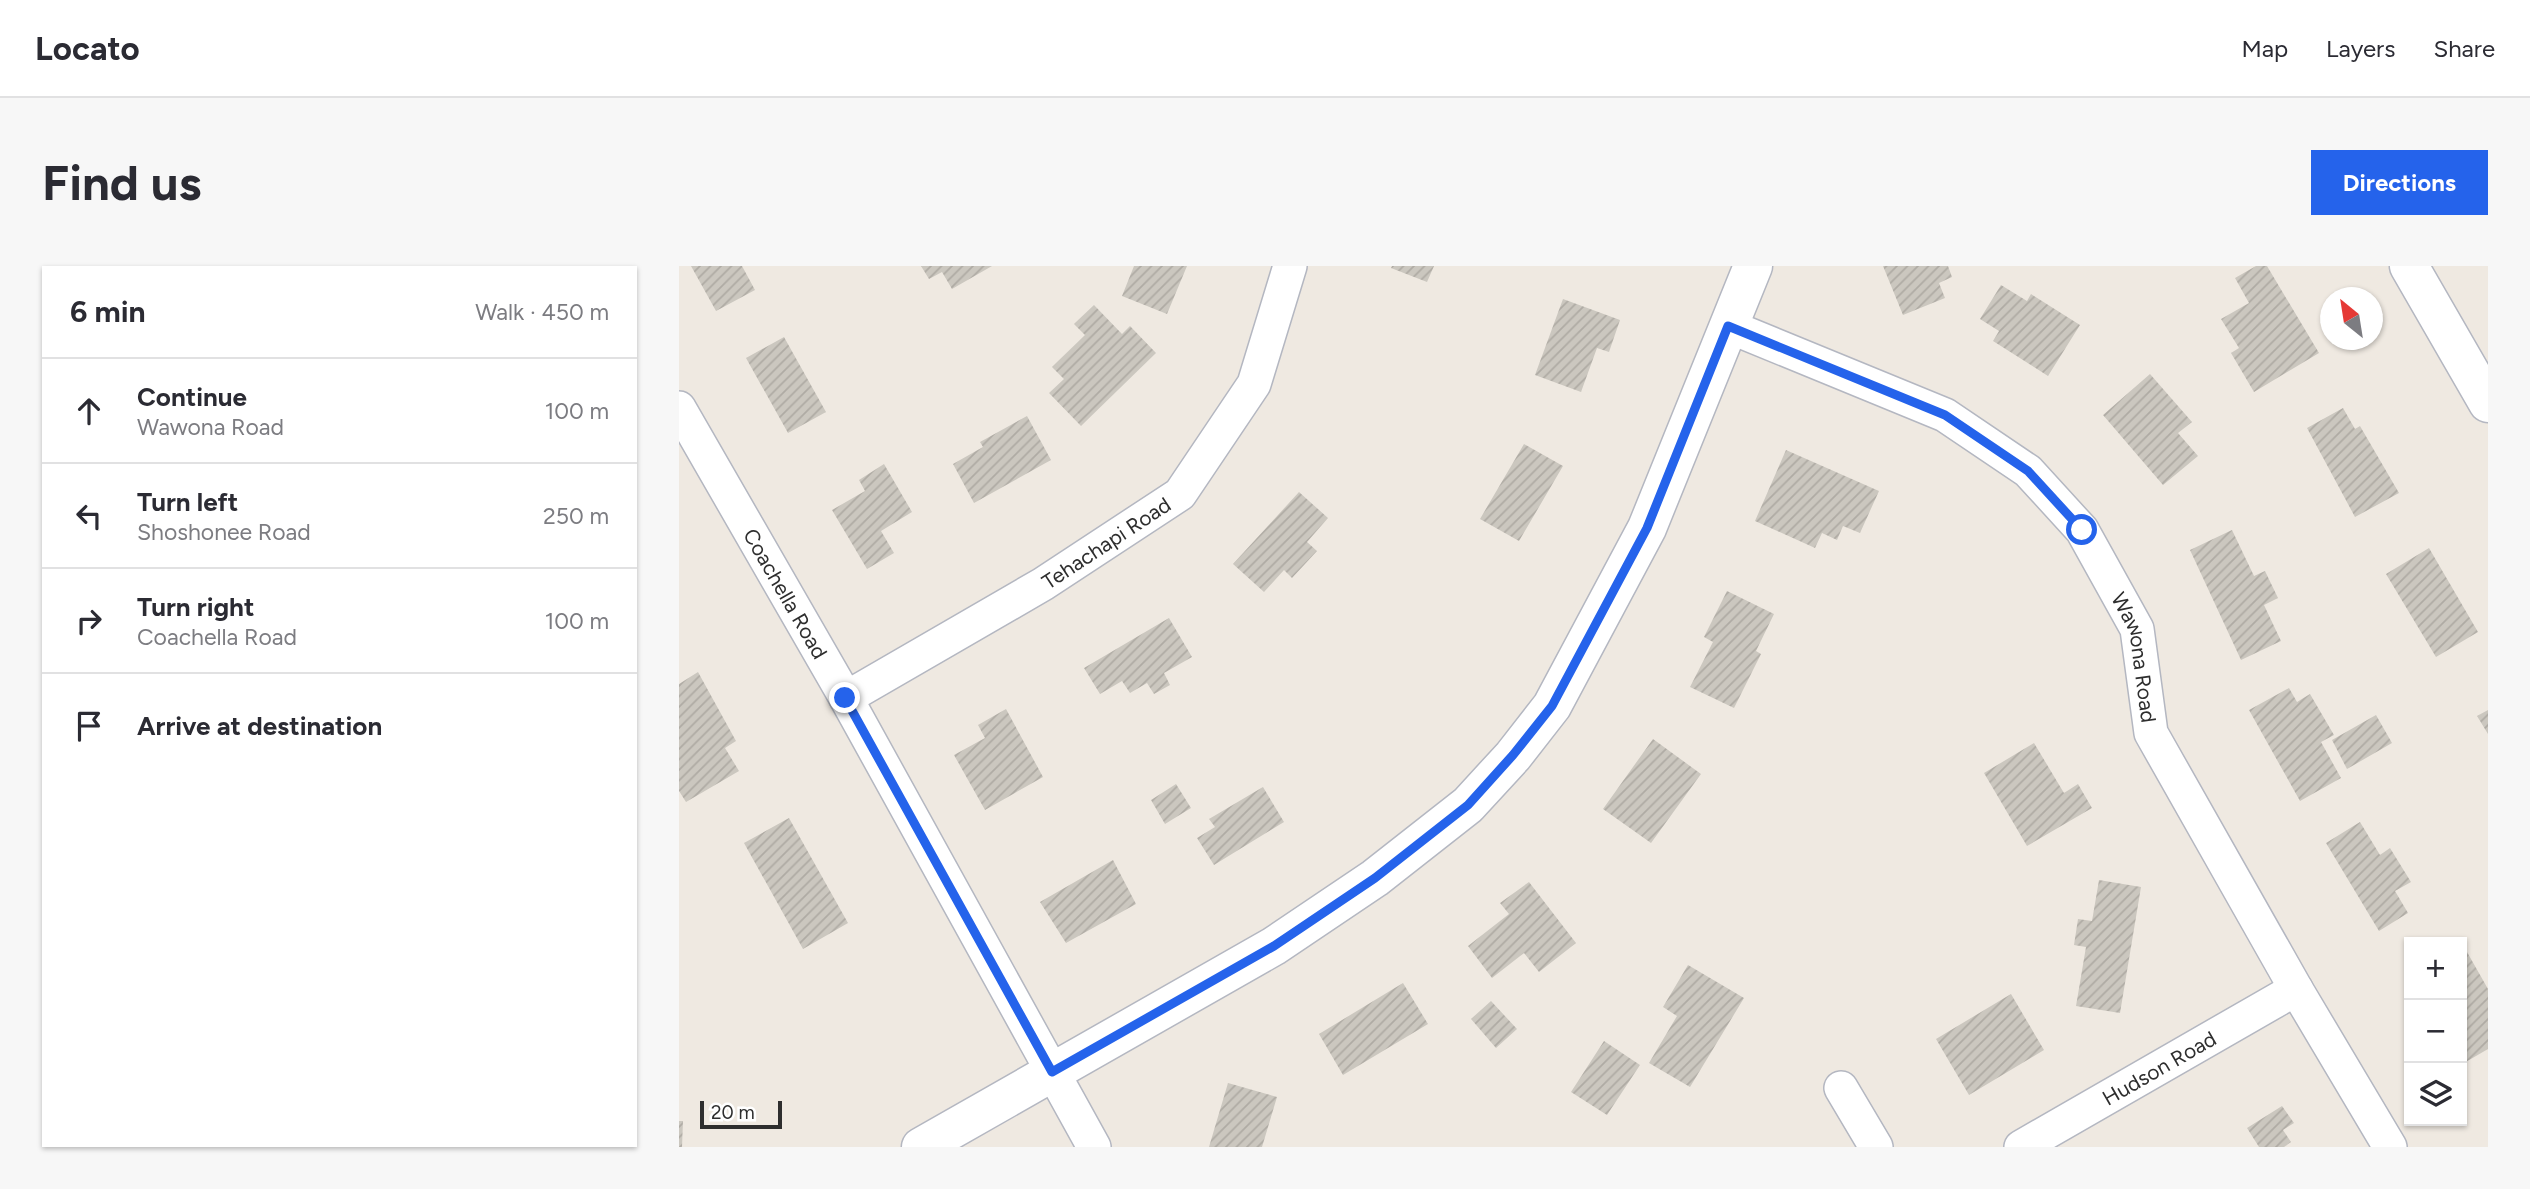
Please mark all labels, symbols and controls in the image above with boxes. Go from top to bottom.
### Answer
text: Locato [35,29,140,68]
text: Map [2241,34,2288,63]
text: Layers [2326,34,2395,63]
text: Share [2433,34,2495,63]
button: Directions [2311,150,2488,215]
text: Find us [42,153,201,212]
north arrow [2320,287,2383,350]
text: 6 min [70,293,146,330]
text: Walk · 450 m [475,298,609,326]
text: Continue [137,381,247,413]
icon: ahead [70,392,108,430]
text: 100 m [545,397,609,425]
text: Wawona Road [137,413,284,441]
text: Turn left [137,486,238,518]
street label: Tehachapi Road [1037,491,1175,594]
icon: left [70,497,108,535]
text: 250 m [543,502,609,530]
route start [2066,514,2097,545]
text: Shoshonee Road [137,518,311,546]
street label: Coachella Road [738,524,833,663]
street label: Wawona Road [2107,588,2162,724]
text: Turn right [137,591,254,623]
icon: right [70,602,108,640]
text: 100 m [545,607,609,635]
text: Coachella Road [137,623,297,651]
route end [829,682,860,713]
icon: arrive [70,707,108,745]
text: Arrive at destination [137,710,382,742]
map controls [2404,937,2467,1126]
button: + [2404,937,2467,1000]
button: − [2404,1000,2467,1063]
street label: Hudson Road [2098,1025,2220,1110]
button: layers [2404,1063,2467,1126]
scale bar [700,1098,782,1130]
text: 20 m [711,1101,755,1124]

